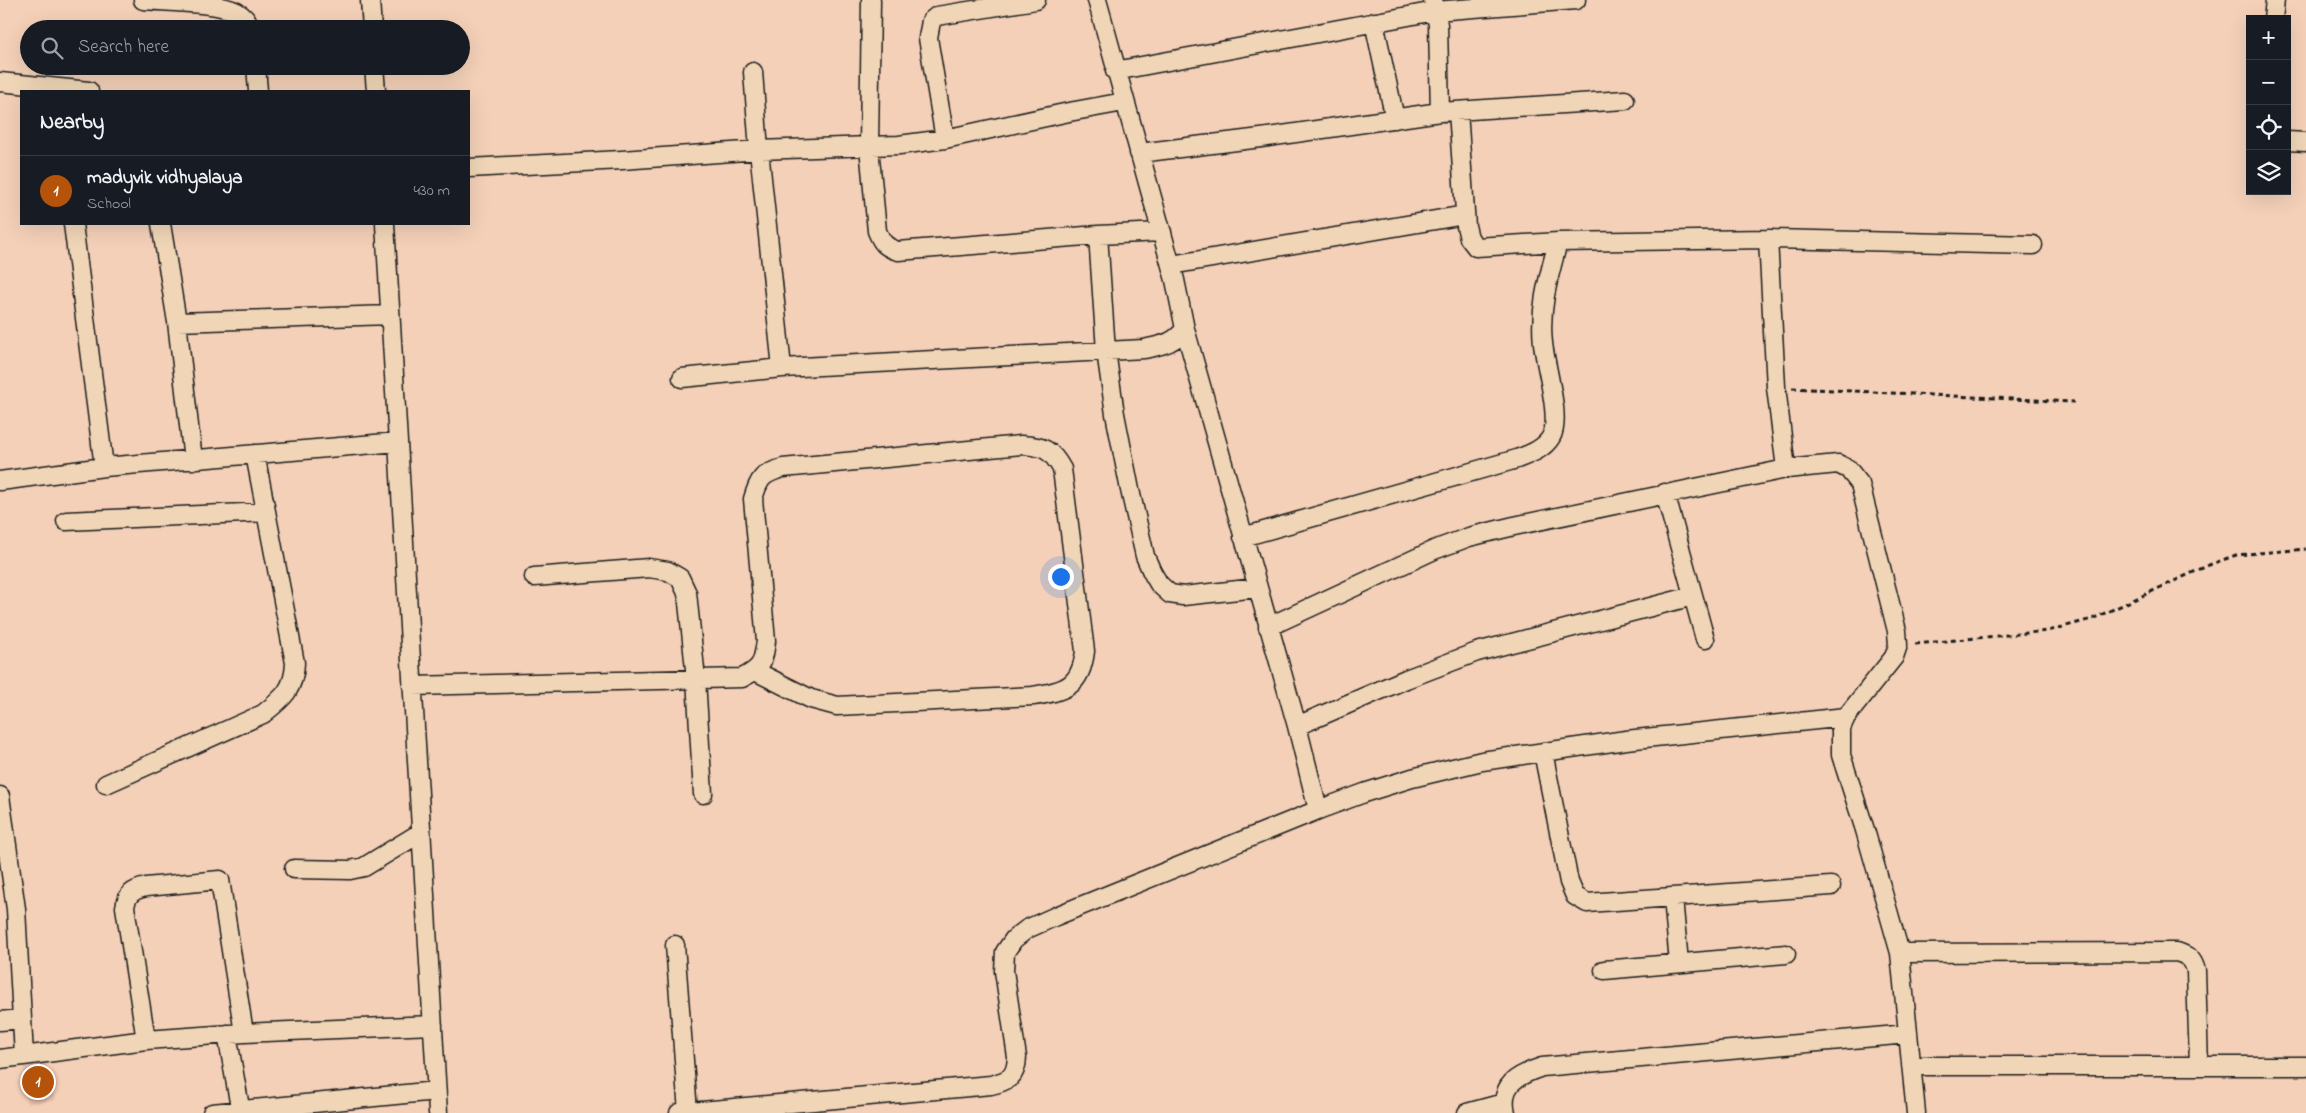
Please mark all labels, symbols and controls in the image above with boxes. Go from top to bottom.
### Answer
map controls [2246,15,2291,195]
button: + [2246,15,2291,60]
search box [20,20,470,75]
icon: search [38,34,66,62]
text: Search here [78,34,169,61]
button: − [2246,60,2291,105]
button: locate [2246,105,2291,150]
text: Nearby [40,108,104,138]
button: layers [2246,150,2291,195]
text: madyvik vidhyalaya [87,165,243,192]
text: 1 [53,179,59,203]
text: 430 m [413,179,450,203]
text: School [87,192,131,216]
your location [1048,564,1074,590]
pin: 1 [22,1063,54,1101]

